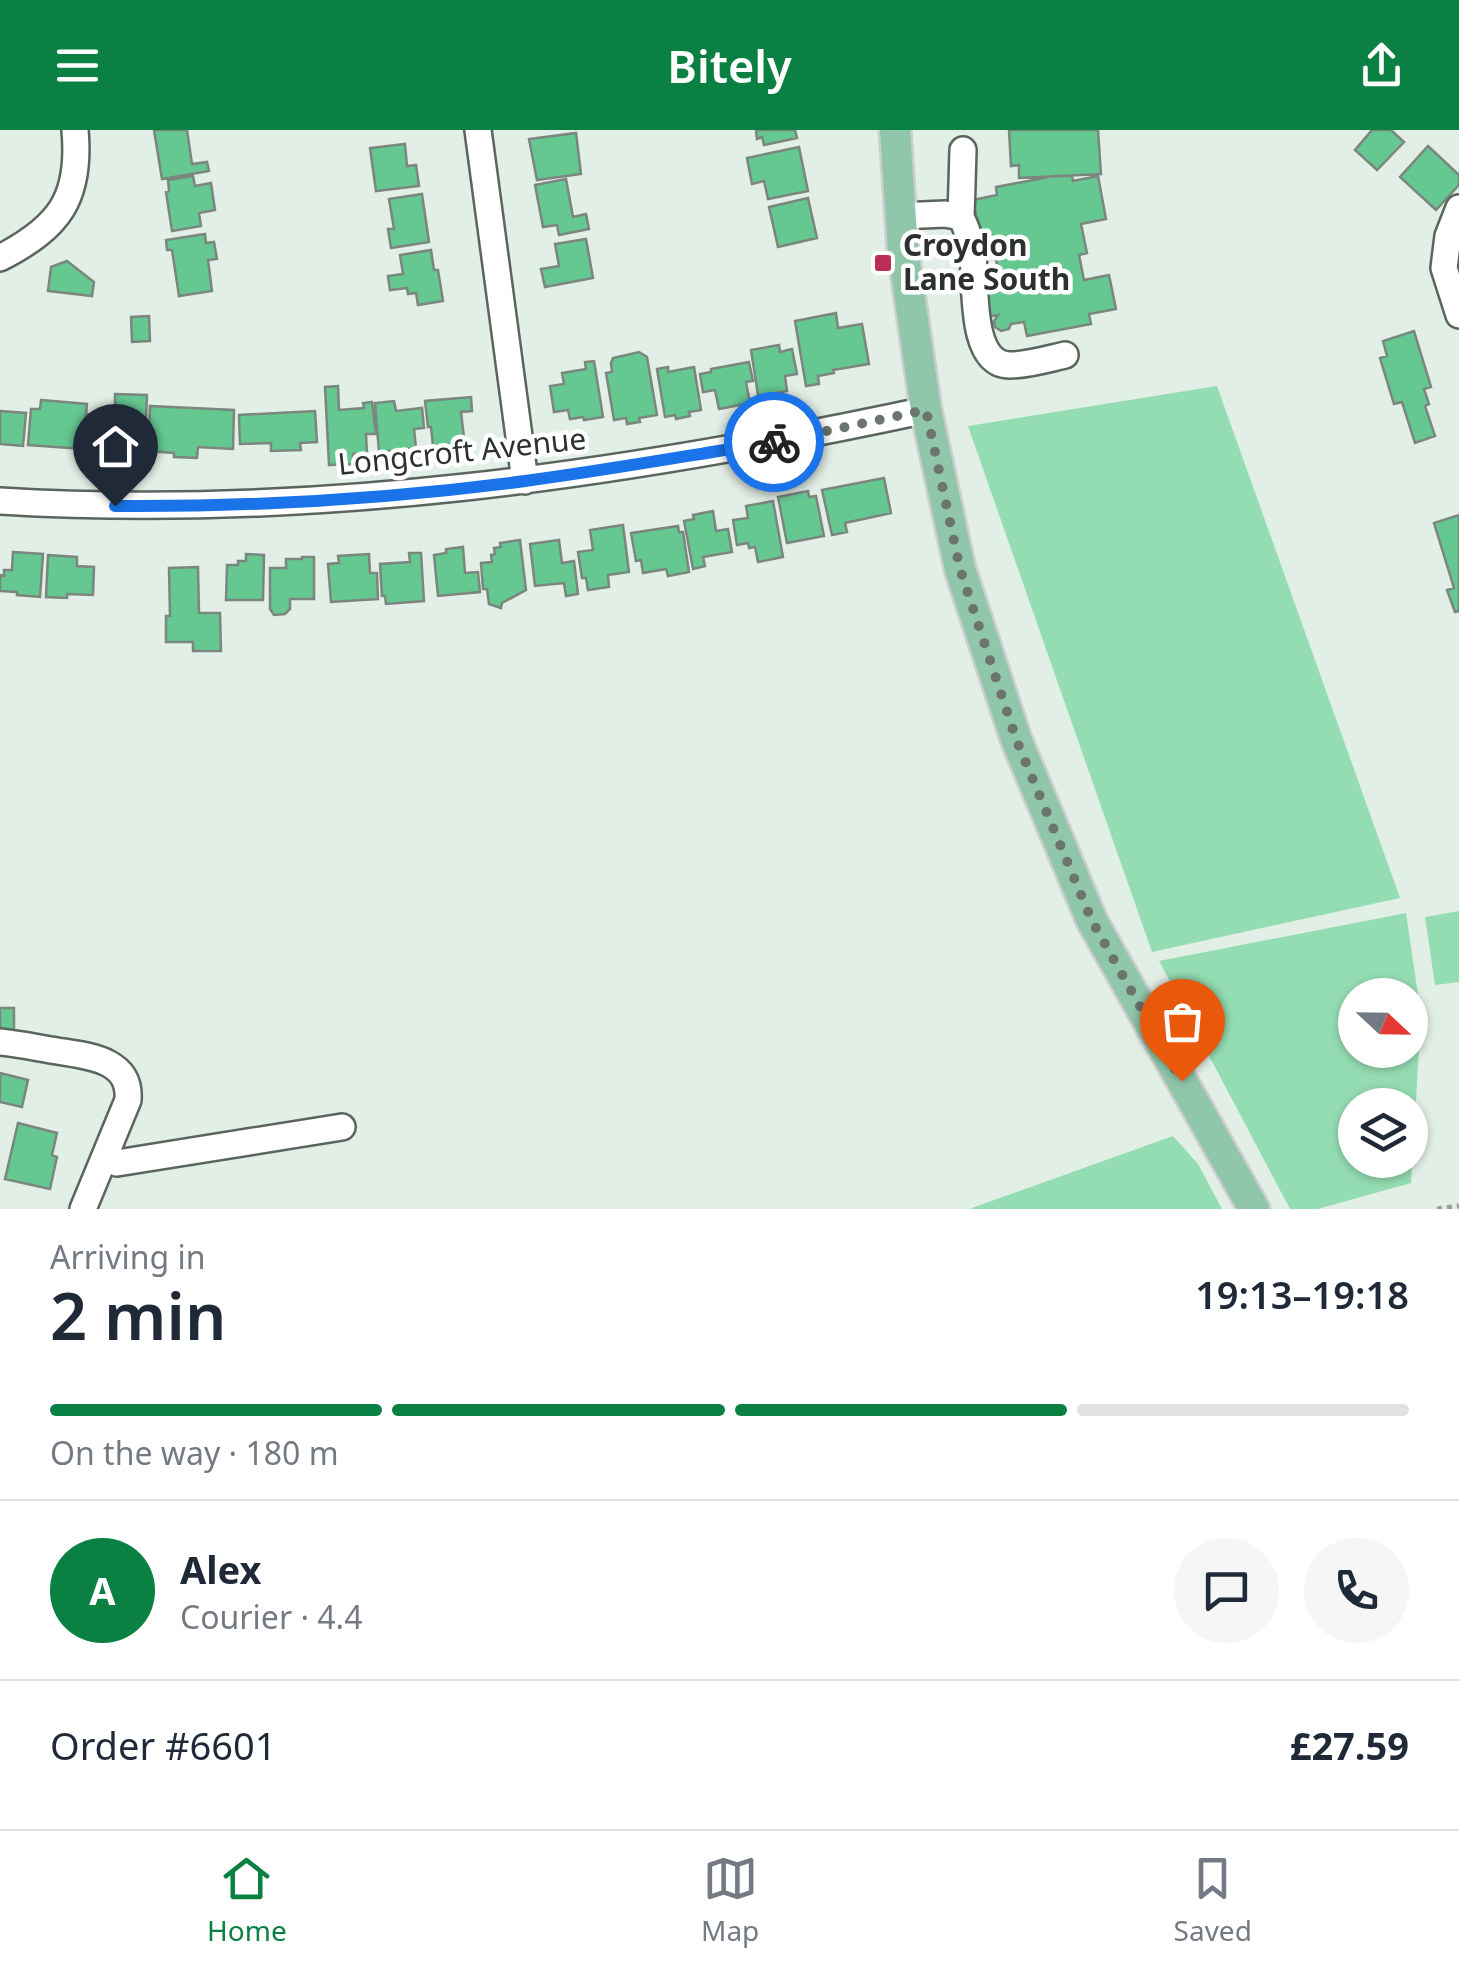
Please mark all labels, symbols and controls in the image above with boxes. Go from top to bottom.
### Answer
text: Bitely [667,35,792,96]
icon: menu [50,38,105,93]
icon: share [1354,38,1409,93]
place label: Croydon Lane South [903,224,1070,299]
marker: Croydon Lane South [872,252,894,274]
courier [724,392,824,492]
pin [73,404,158,507]
icon: bike [747,415,802,470]
street label: Longcroft Avenue [336,417,588,484]
icon: home [88,419,143,474]
north arrow [1338,978,1428,1068]
map controls [1338,978,1428,1178]
pin [1140,979,1225,1082]
icon: bag [1155,994,1210,1049]
button: layers [1338,1088,1428,1178]
text: Arriving in [50,1235,205,1278]
text: 19:13–19:18 [1195,1268,1409,1320]
text: 2 min [50,1271,226,1359]
text: On the way · 180 m [50,1431,339,1474]
button: chat [1174,1538,1279,1643]
button: phone [1304,1538,1409,1643]
text: Alex [180,1543,262,1595]
text: A [89,1564,116,1616]
text: Courier · 4.4 [180,1595,363,1638]
text: Order #6601 [50,1719,276,1771]
text: £27.59 [1290,1719,1409,1771]
tab: Home [207,1851,287,1949]
tab: Map [701,1851,759,1949]
tab: Saved [1174,1851,1252,1949]

